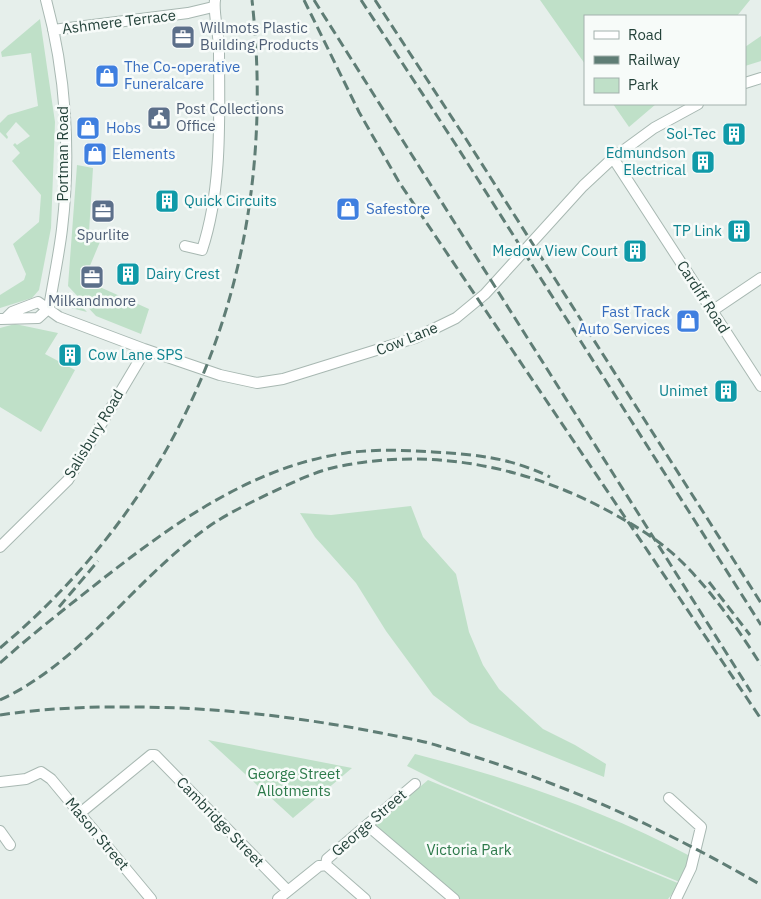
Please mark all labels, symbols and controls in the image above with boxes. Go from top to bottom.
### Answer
street label: Ashmere Terrace [61,5,177,38]
legend [584,15,746,105]
place label: Willmots Plastic Building Products [200,18,319,54]
office icon: Willmots Plastic Building Products [170,24,196,50]
text: Road [628,25,663,44]
text: Railway [628,50,681,69]
place label: The Co-operative Funeralcare [124,57,240,93]
shop icon: The Co-operative Funeralcare [94,63,120,89]
text: Park [628,75,658,94]
place label: Post Collections Office [176,99,284,135]
public building icon: Post Collections Office [146,105,172,131]
street label: Portman Road [53,106,72,202]
shop icon: Hobs [75,115,101,141]
place label: Hobs [106,118,141,137]
building icon: Sol-Tec [721,121,747,147]
place label: Sol-Tec [666,124,716,143]
shop icon: Elements [82,141,108,167]
place label: Edmundson Electrical [606,143,686,179]
place label: Elements [112,144,175,163]
building icon: Edmundson Electrical [690,149,716,175]
building icon: Quick Circuits [154,188,180,214]
place label: Quick Circuits [184,191,277,210]
shop icon: Safestore [335,196,361,222]
office icon: Spurlite [90,198,116,224]
place label: Safestore [366,199,430,218]
building icon: TP Link [726,218,752,244]
place label: TP Link [673,221,722,240]
place label: Spurlite [77,225,129,244]
building icon: Medow View Court [622,238,648,264]
place label: Medow View Court [492,241,618,260]
street label: Cardiff Road [673,257,734,337]
building icon: Dairy Crest [115,261,141,287]
office icon: Milkandmore [79,264,105,290]
place label: Dairy Crest [146,264,220,283]
place label: Milkandmore [48,291,136,310]
place label: Fast Track Auto Services [578,302,670,338]
shop icon: Fast Track Auto Services [675,308,701,334]
street label: Cow Lane [373,318,440,360]
building icon: Cow Lane SPS [57,342,83,368]
place label: Cow Lane SPS [88,345,183,364]
building icon: Unimet [713,378,739,404]
place label: Unimet [659,381,708,400]
street label: Salisbury Road [60,386,128,482]
park label: George Street Allotments [248,764,340,800]
street label: Cambridge Street [173,773,268,871]
street label: George Street [327,785,410,860]
street label: Mason Street [61,793,133,874]
park label: Victoria Park [426,840,512,859]

